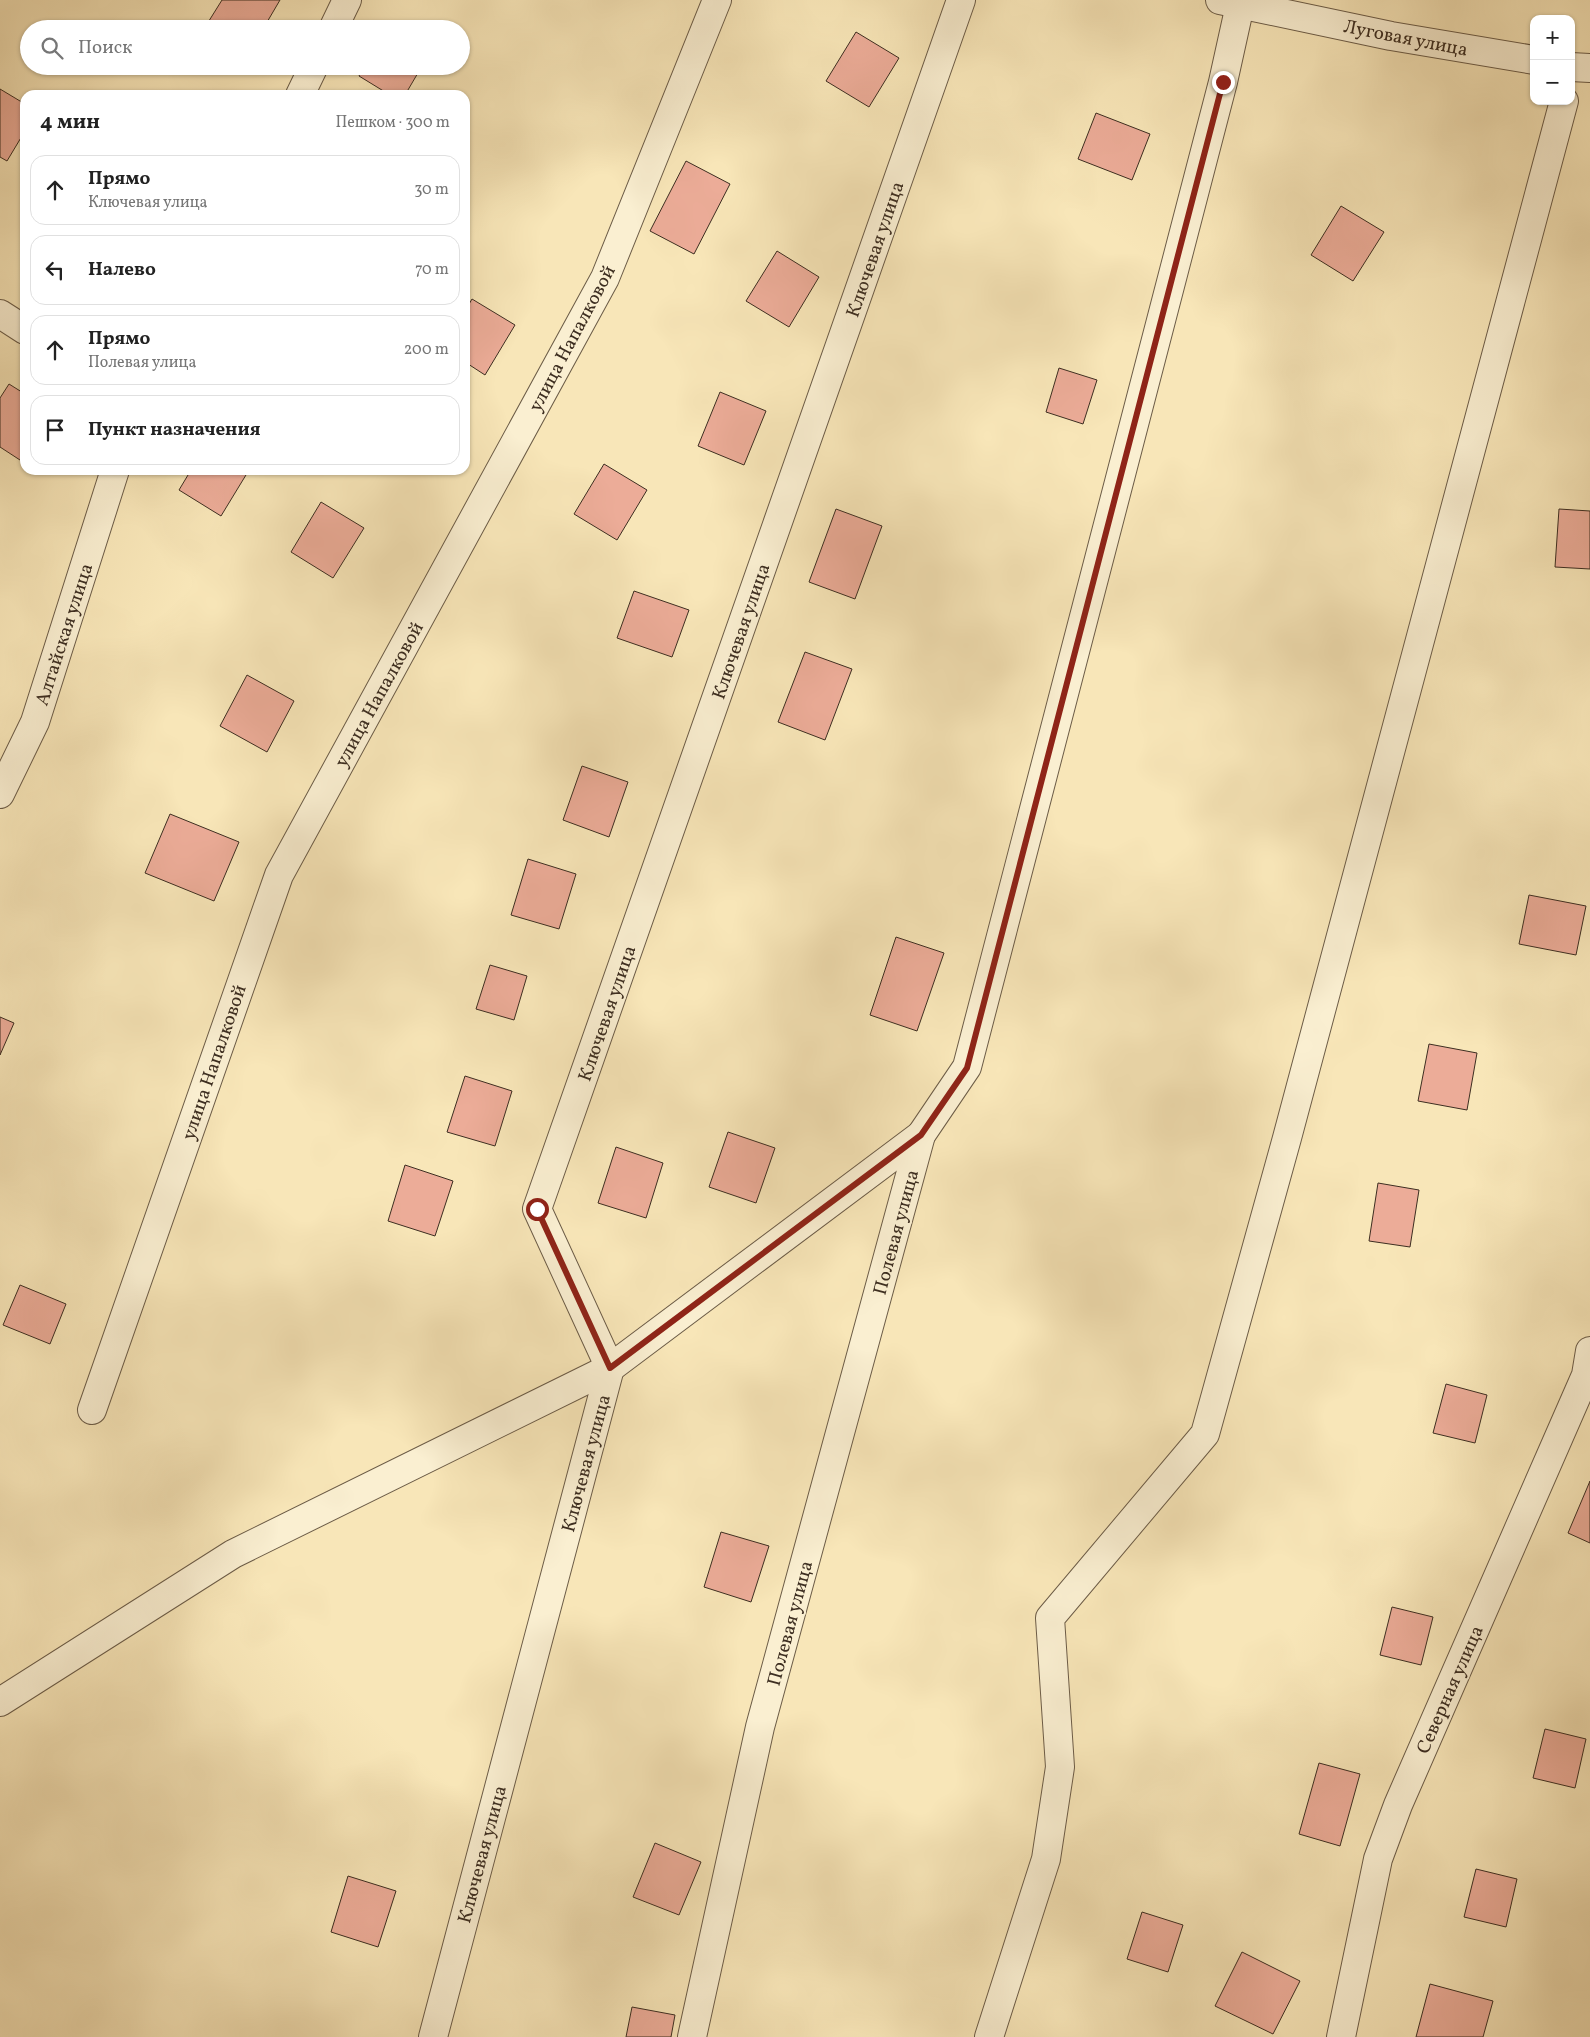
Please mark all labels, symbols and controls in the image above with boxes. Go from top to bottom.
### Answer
street label: Луговая улица [1341,14,1470,64]
map controls [1530,15,1575,105]
button: + [1530,15,1575,60]
search box [20,20,470,75]
icon: search [38,34,66,62]
text: Поиск [78,35,132,61]
button: − [1530,60,1575,105]
route end [1212,71,1235,94]
text: 4 мин [40,108,100,137]
text: Пешком · 300 m [335,112,450,134]
text: Прямо [88,166,150,192]
icon: ahead [41,176,69,204]
street label: Ключевая улица [840,178,911,321]
text: 30 m [414,179,449,201]
text: Ключевая улица [88,192,208,214]
icon: left [41,256,69,284]
text: Налево [88,257,156,283]
text: 70 m [415,259,449,281]
street label: улица Напалковой [523,261,622,417]
text: Прямо [88,326,150,352]
icon: ahead [41,336,69,364]
text: 200 m [404,339,449,361]
text: Полевая улица [88,352,196,374]
icon: arrive [41,416,69,444]
text: Пункт назначения [88,417,261,443]
street label: Алтайская улица [30,560,100,709]
street label: Ключевая улица [706,560,777,703]
street label: улица Напалковой [329,618,431,772]
street label: Ключевая улица [572,942,643,1085]
street label: улица Напалковой [176,982,254,1144]
street label: Полевая улица [868,1167,926,1298]
route start [526,1198,549,1221]
street label: Ключевая улица [556,1392,618,1535]
street label: Полевая улица [762,1558,820,1689]
street label: Северная улица [1411,1621,1491,1758]
street label: Ключевая улица [452,1783,514,1926]

